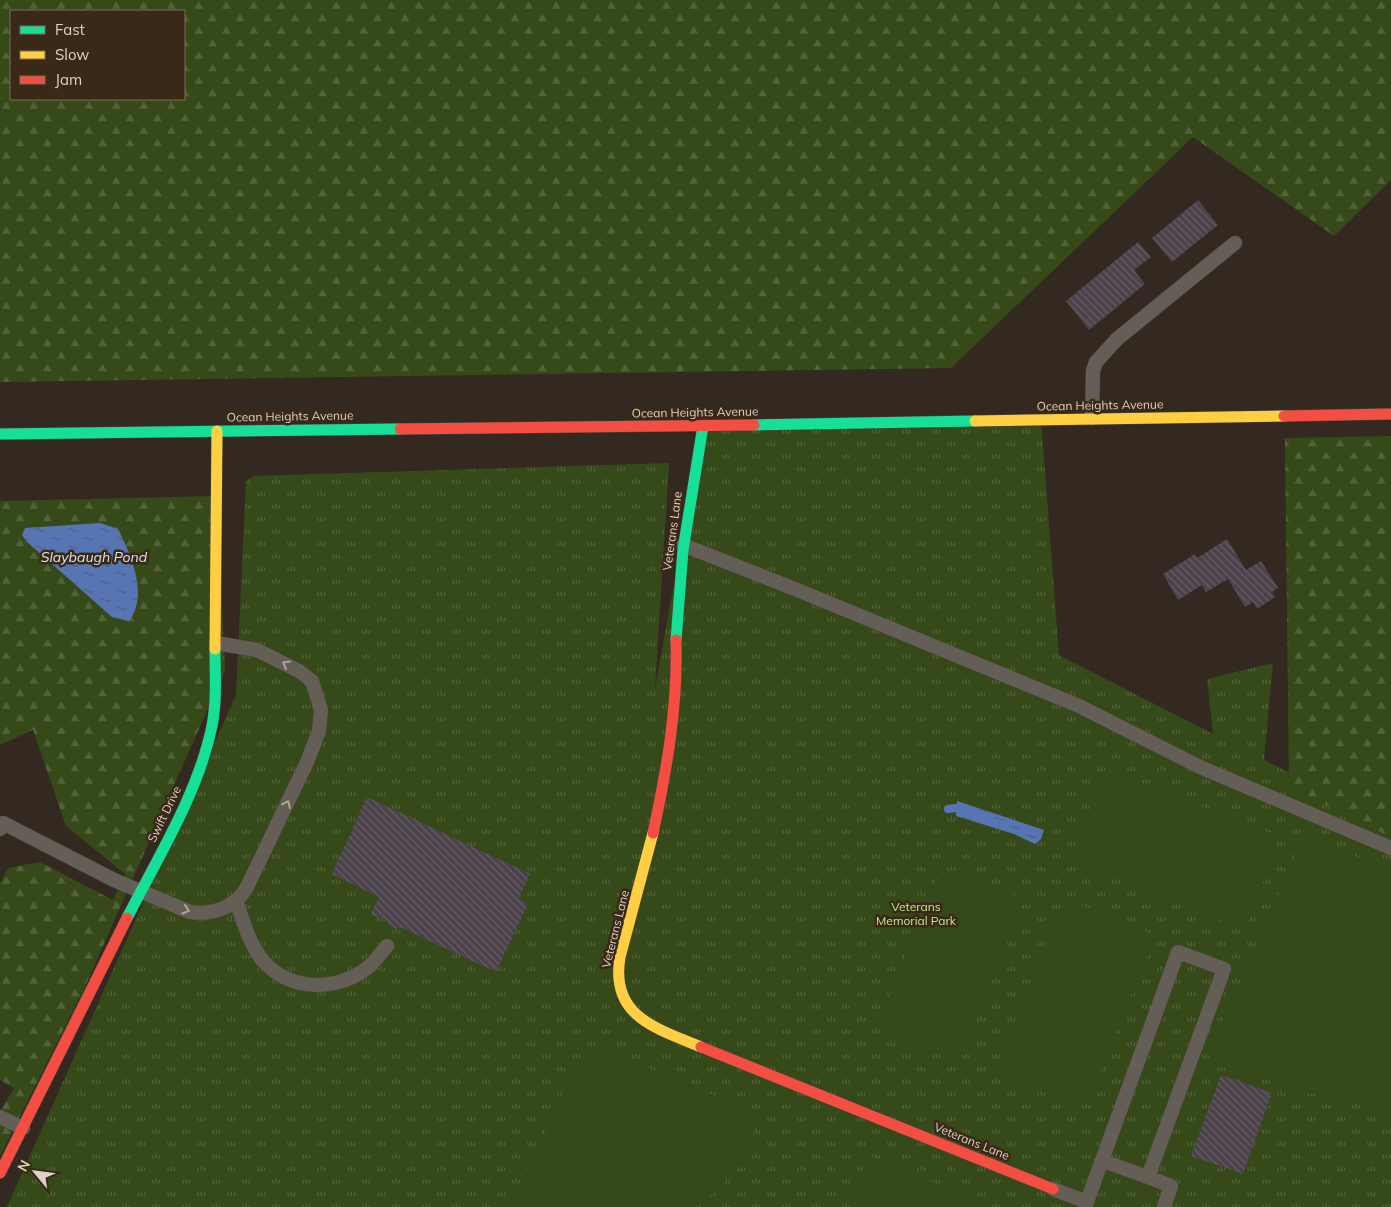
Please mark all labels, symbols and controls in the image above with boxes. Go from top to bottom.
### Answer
legend [10,10,185,100]
text: Fast [55,20,85,39]
text: Slow [55,45,89,64]
text: Jam [55,70,82,89]
street label: Ocean Heights Avenue [1036,396,1164,414]
street label: Ocean Heights Avenue [631,403,759,421]
street label: Ocean Heights Avenue [226,407,354,425]
street label: Veterans Lane [659,490,685,572]
water label: Slaybaugh Pond [41,548,148,566]
one-way arrow [283,660,292,670]
street label: Swift Drive [144,783,184,845]
one-way arrow [281,800,291,809]
street label: Veterans Lane [598,888,632,970]
park label: Veterans Memorial Park [876,899,957,928]
one-way arrow [182,905,190,915]
street label: Veterans Lane [932,1119,1012,1163]
north arrow [10,1147,60,1197]
text: N [13,1157,34,1175]

